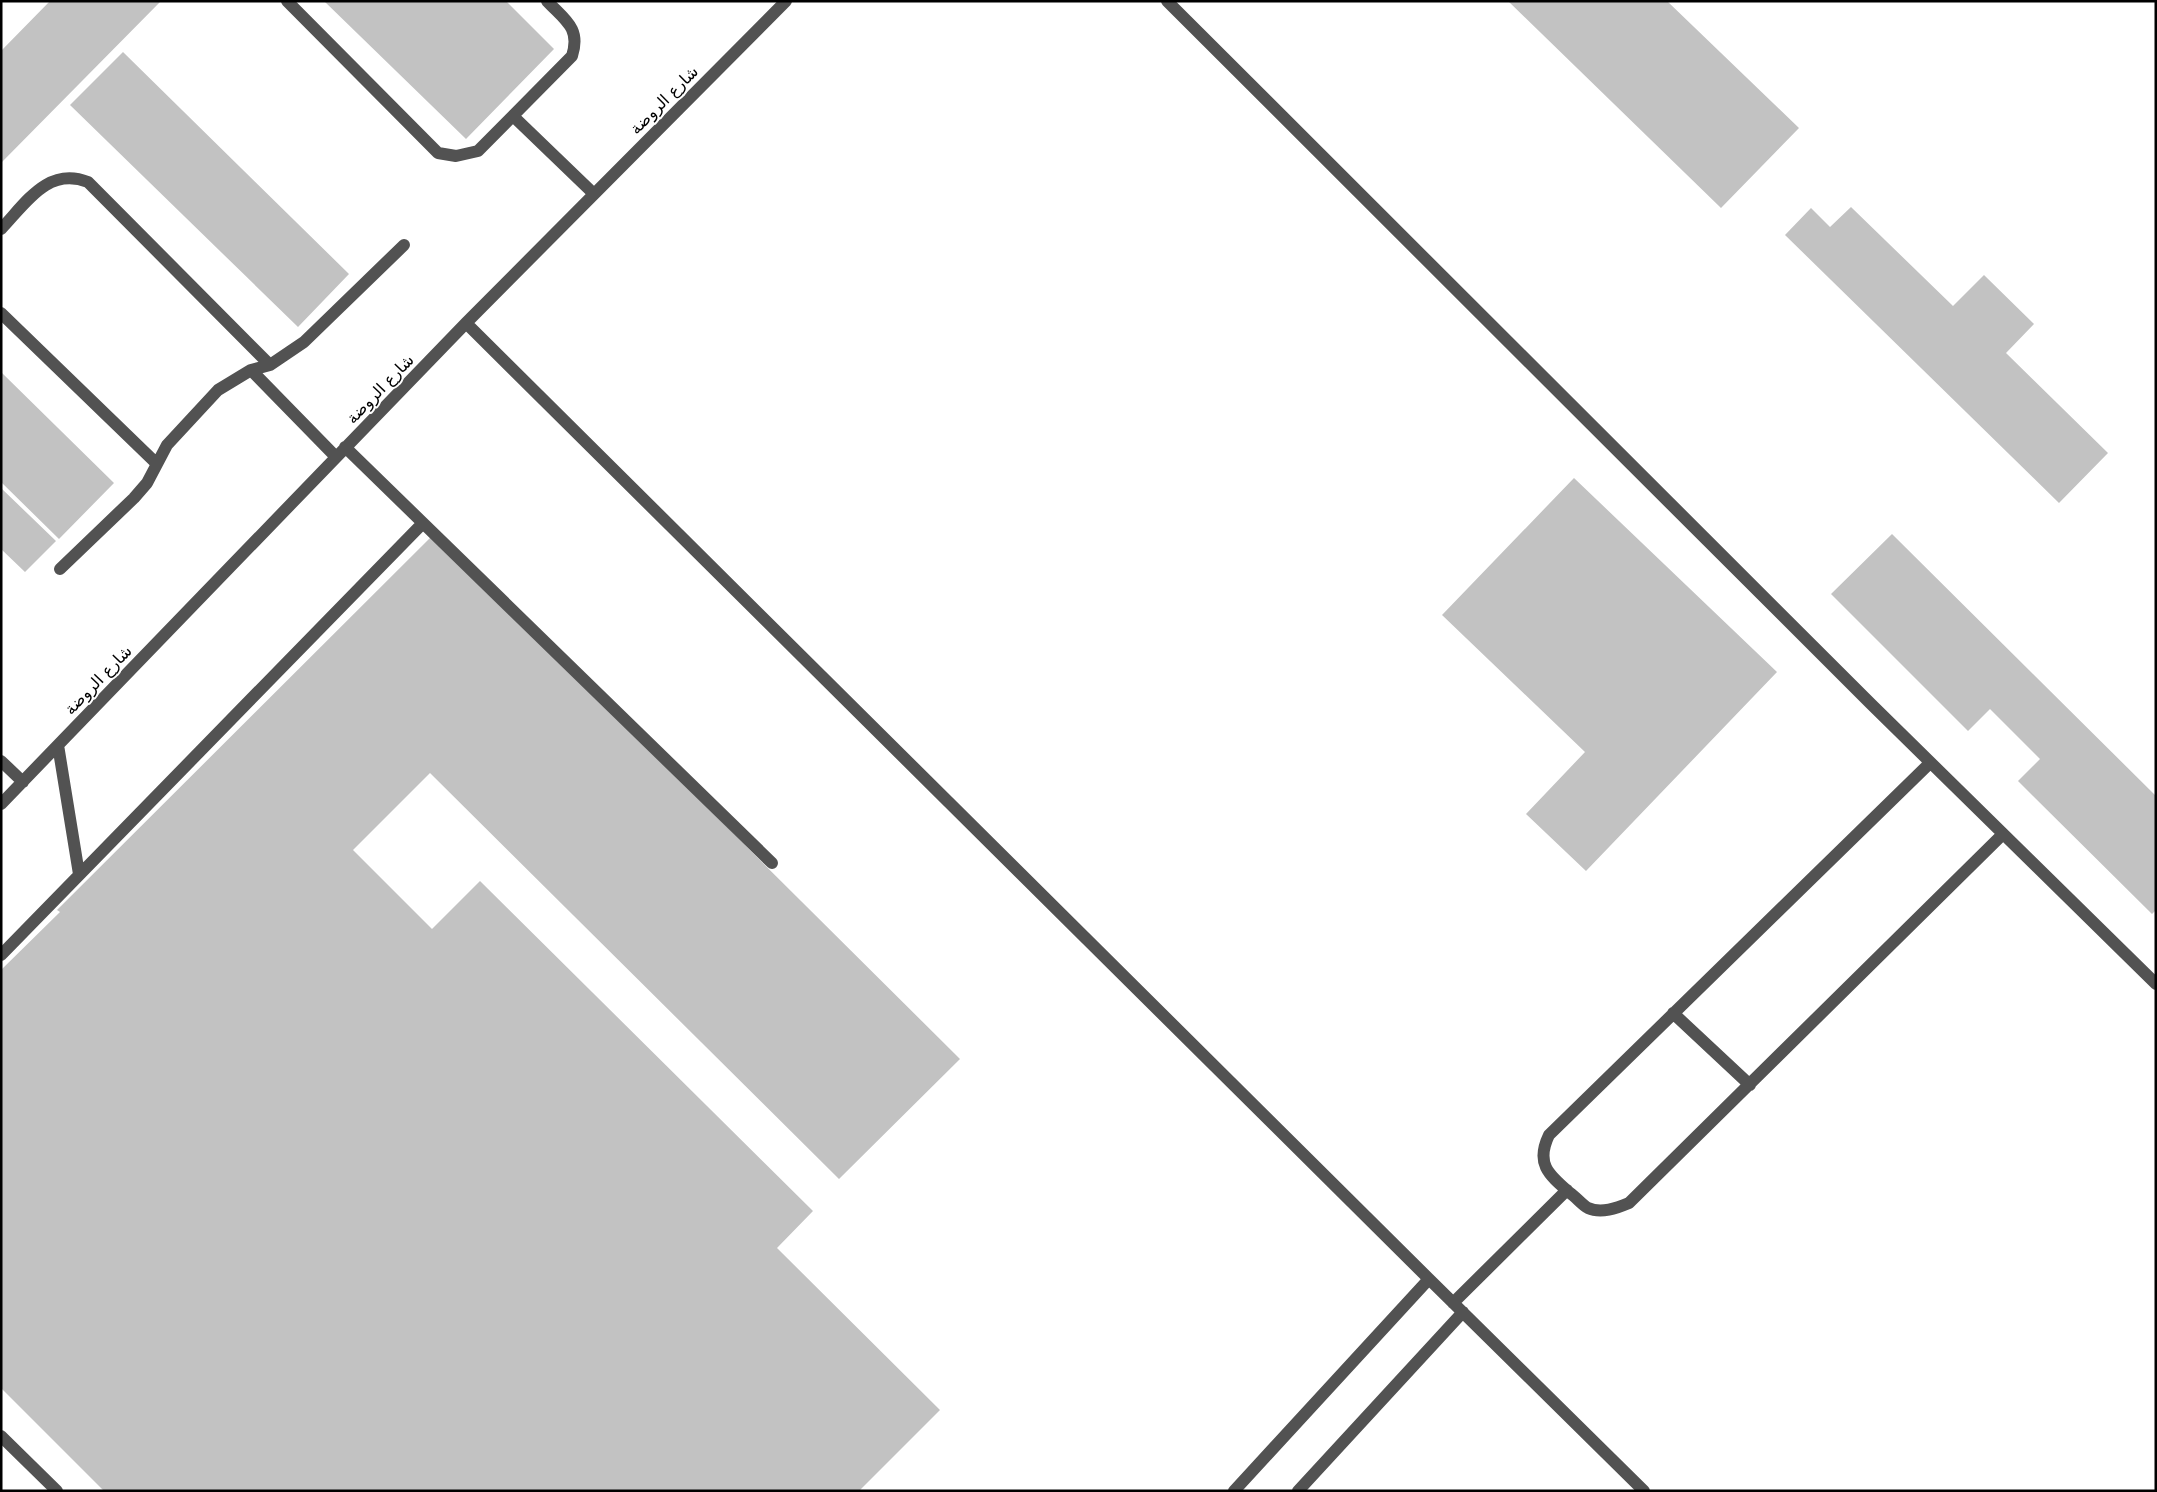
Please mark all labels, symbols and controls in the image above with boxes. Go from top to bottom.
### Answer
street label: شارع الروضة [626,62,703,139]
street label: شارع الروضة [342,351,418,428]
street label: شارع الروضة [60,642,136,719]

